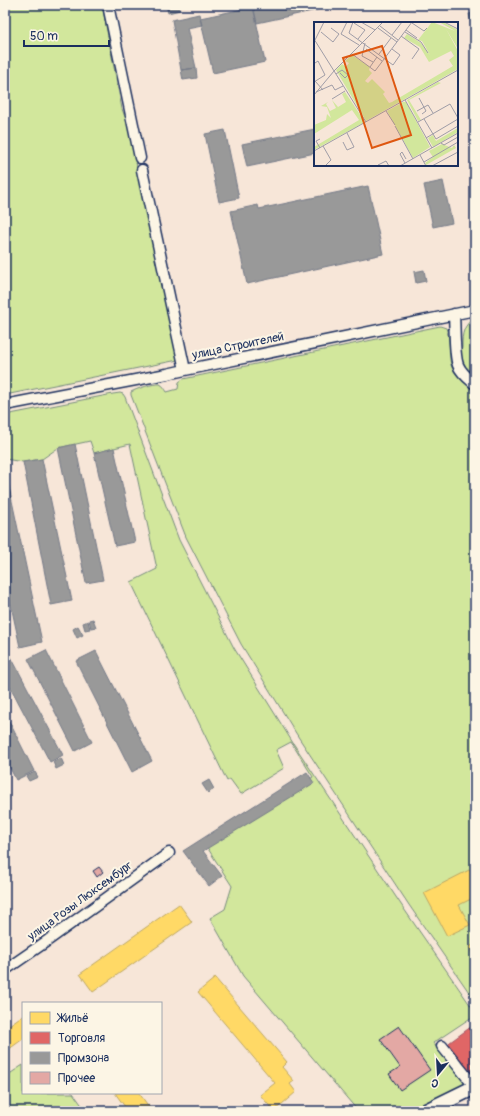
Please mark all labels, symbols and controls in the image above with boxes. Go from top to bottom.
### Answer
scale bar [24,22,109,48]
inset map [314,22,458,166]
text: 50 m [30,29,58,44]
street label: улица Строителей [190,329,285,363]
street label: улица Розы Люксембург [24,858,135,945]
legend [22,1002,162,1094]
text: Жильё [56,1011,89,1026]
text: Торговля [58,1031,106,1046]
text: Промзона [58,1051,109,1066]
north arrow [418,1054,458,1094]
text: Прочее [58,1071,95,1086]
text: С [430,1076,440,1090]

